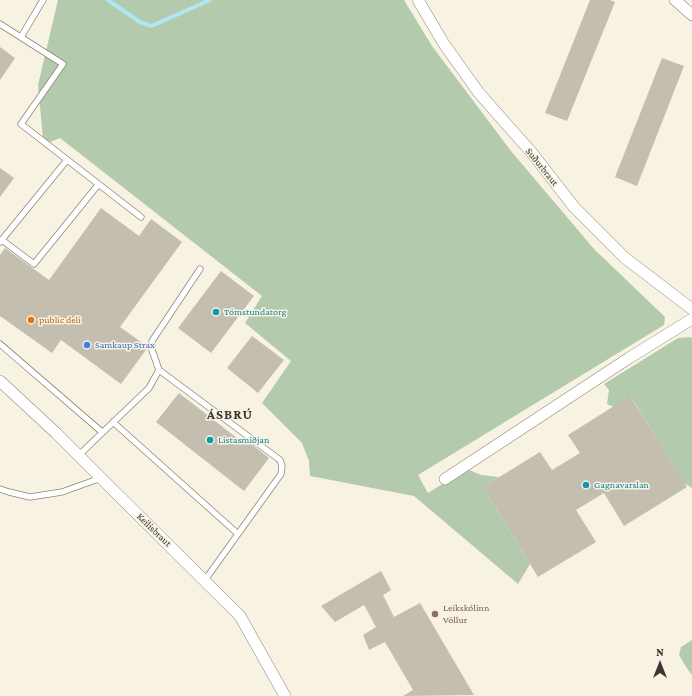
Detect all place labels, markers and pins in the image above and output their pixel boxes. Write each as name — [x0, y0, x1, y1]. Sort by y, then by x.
place label: Tómstundatorg — [224, 306, 286, 318]
marker: Tómstundatorg — [211, 307, 221, 317]
place label: public deli — [39, 314, 81, 326]
marker: public deli — [26, 315, 36, 325]
place label: Samkaup Strax — [95, 339, 155, 351]
marker: Samkaup Strax — [82, 340, 92, 350]
place label: Listasmiðjan — [218, 434, 269, 446]
marker: Listasmiðjan — [205, 435, 215, 445]
place label: Gagnavarslan — [594, 479, 649, 491]
marker: Gagnavarslan — [581, 480, 591, 490]
place label: Leikskólinn Völlur — [443, 602, 489, 626]
marker: Leikskólinn Völlur — [430, 609, 440, 619]

